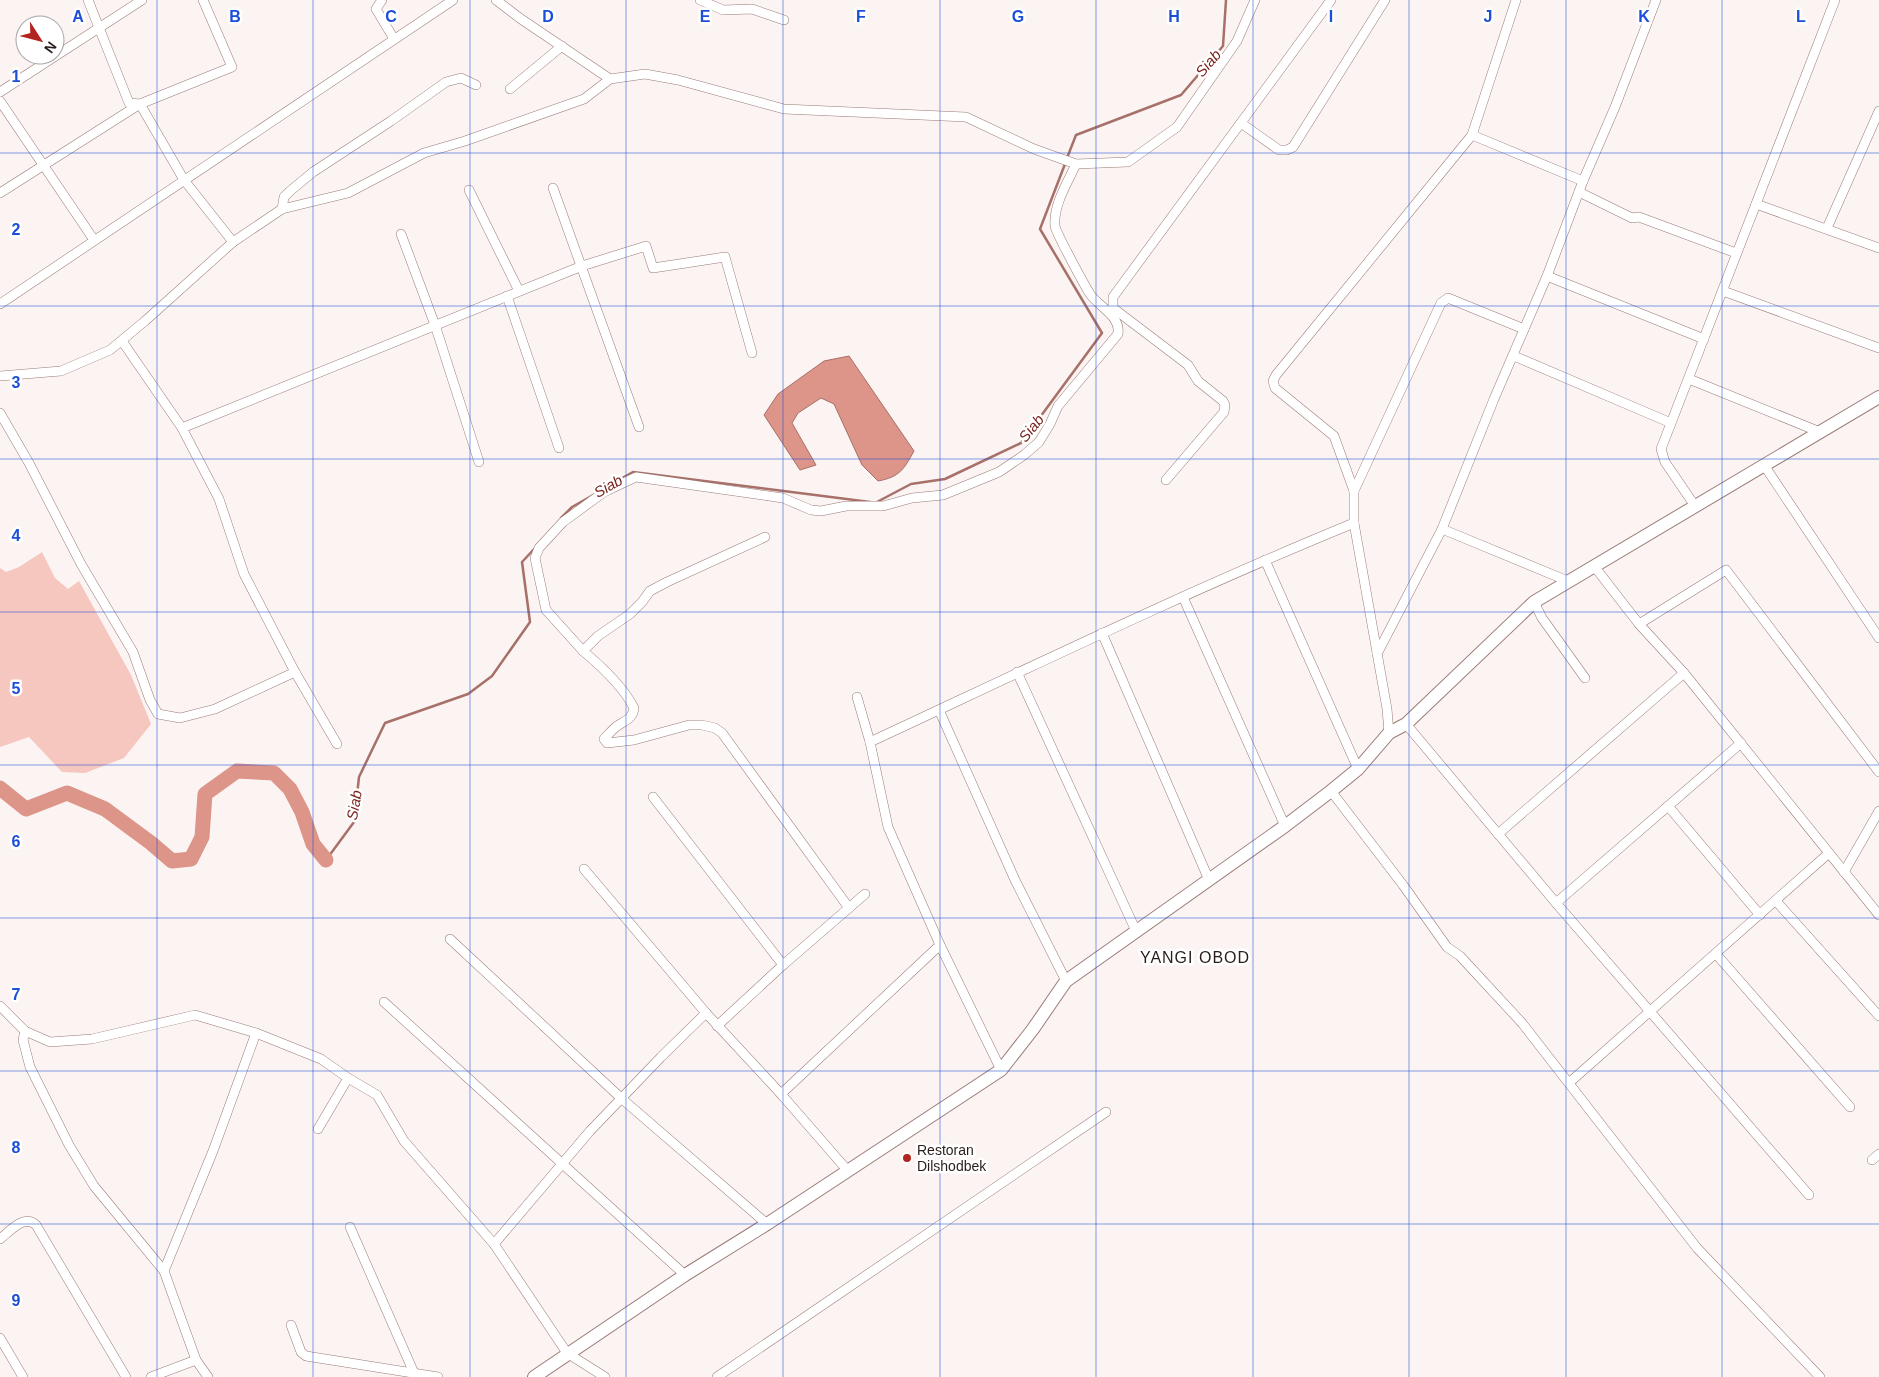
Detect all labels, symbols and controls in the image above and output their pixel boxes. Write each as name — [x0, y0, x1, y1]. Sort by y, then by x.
text: A — [72, 8, 84, 25]
text: B — [229, 8, 241, 25]
text: C — [385, 8, 397, 25]
text: D — [542, 8, 554, 25]
text: E — [700, 8, 711, 25]
text: F — [856, 8, 866, 25]
text: G — [1012, 8, 1024, 25]
text: H — [1168, 8, 1180, 25]
text: I — [1329, 8, 1333, 25]
text: J — [1484, 8, 1492, 25]
text: K — [1638, 8, 1650, 25]
text: L — [1796, 8, 1806, 25]
north arrow — [15, 15, 65, 65]
text: N — [41, 39, 60, 56]
water label: Siab — [1192, 46, 1224, 80]
text: 1 — [12, 68, 21, 85]
text: 2 — [12, 221, 21, 238]
text: 3 — [12, 374, 21, 391]
water label: Siab — [1015, 411, 1047, 445]
water label: Siab — [591, 471, 625, 501]
text: 4 — [12, 527, 21, 544]
text: 5 — [12, 680, 21, 697]
water label: Siab — [343, 789, 365, 821]
text: 6 — [12, 833, 21, 850]
district label: YANGI OBOD — [1140, 949, 1250, 966]
text: 7 — [12, 986, 21, 1003]
text: 8 — [12, 1139, 21, 1156]
place label: Restoran Dilshodbek — [917, 1142, 987, 1174]
marker: Restoran Dilshodbek — [901, 1152, 913, 1164]
text: 9 — [12, 1292, 21, 1309]

